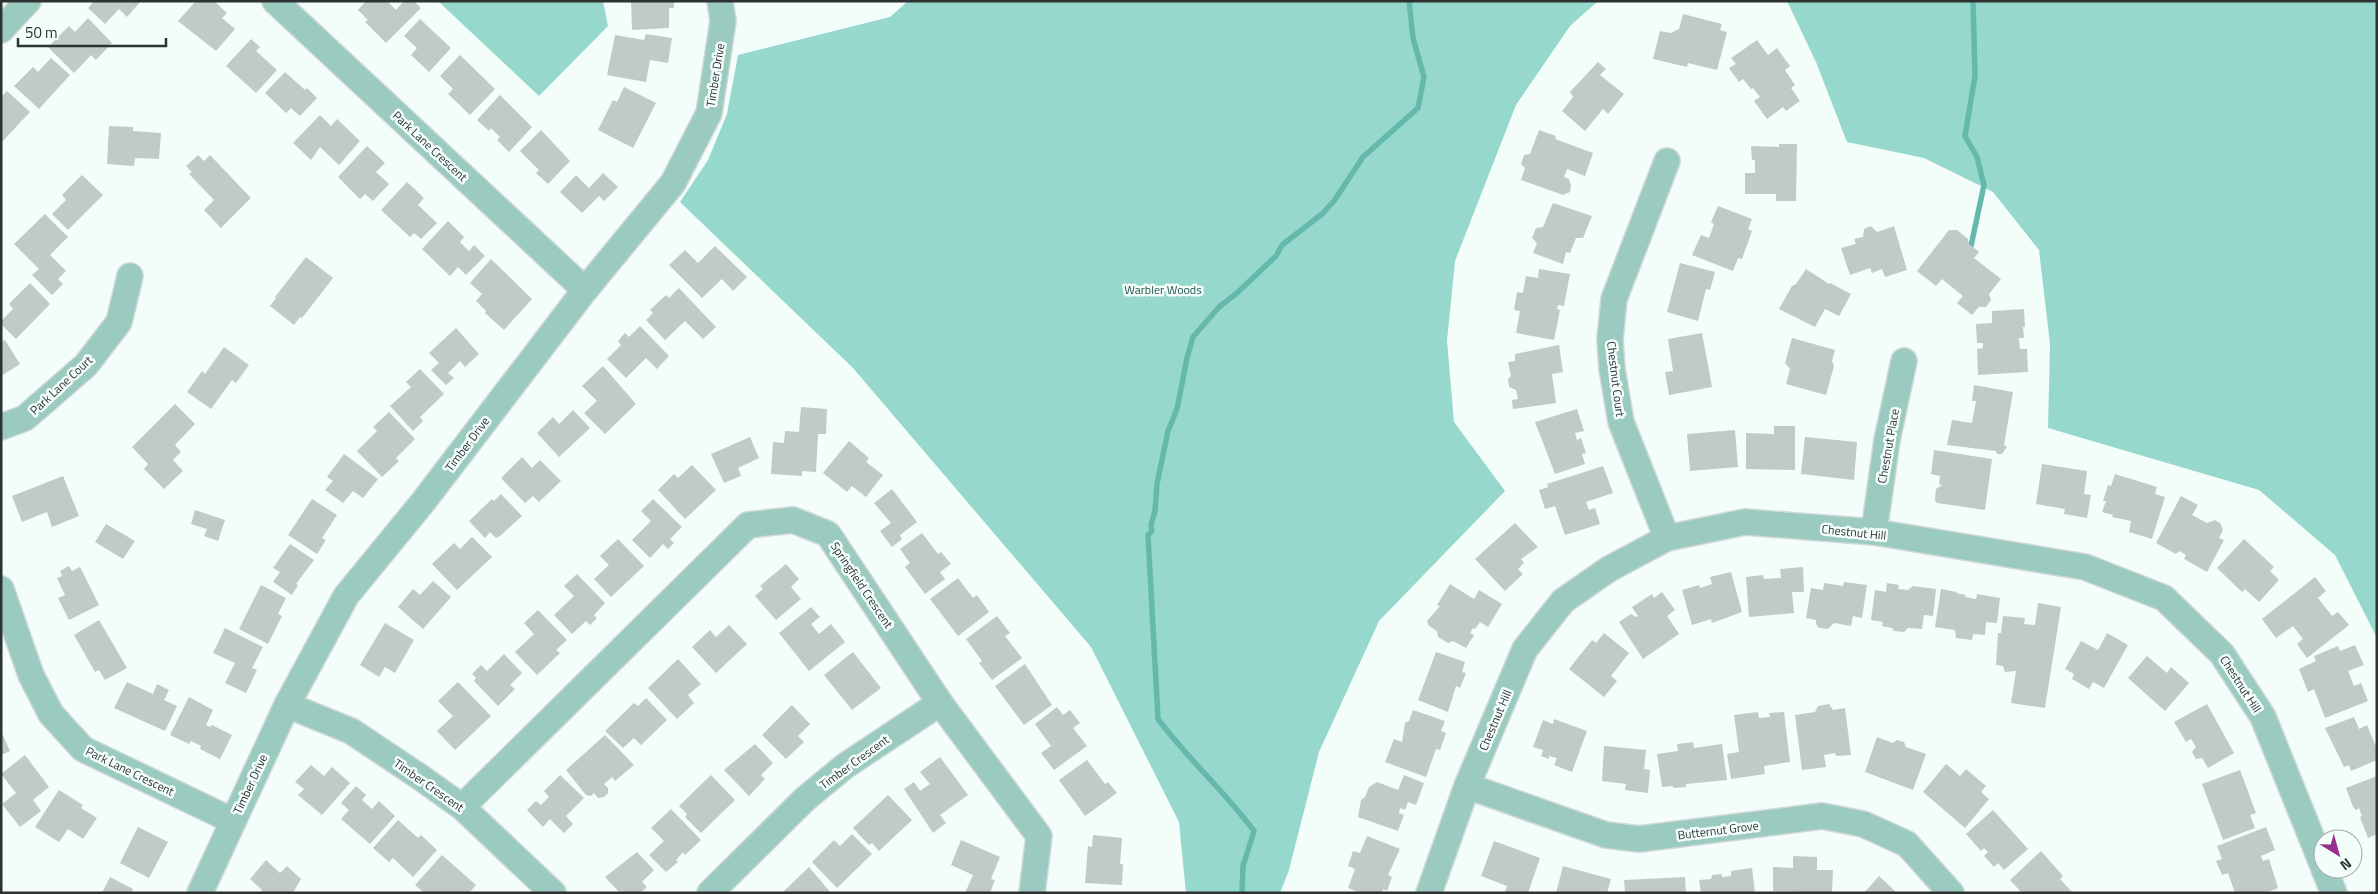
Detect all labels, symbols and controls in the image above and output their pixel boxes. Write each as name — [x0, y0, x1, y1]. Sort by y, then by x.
scale bar — [18, 15, 165, 47]
text: 50 m — [25, 21, 58, 44]
street label: Timber Drive — [701, 42, 729, 108]
street label: Park Lane Crescent — [388, 106, 472, 186]
park label: Warbler Woods — [1124, 280, 1202, 299]
street label: Chestnut Court — [1602, 340, 1630, 419]
street label: Park Lane Court — [25, 350, 97, 419]
street label: Chestnut Place — [1872, 407, 1904, 485]
street label: Timber Drive — [440, 413, 494, 475]
street label: Chestnut Hill — [1821, 519, 1887, 545]
street label: Springfield Crescent — [826, 538, 898, 633]
street label: Chestnut Hill — [2215, 652, 2267, 716]
street label: Chestnut Hill — [1474, 686, 1516, 754]
street label: Timber Crescent — [815, 730, 893, 794]
street label: Park Lane Crescent — [82, 741, 178, 801]
street label: Timber Drive — [228, 751, 272, 817]
street label: Timber Crescent — [390, 754, 469, 817]
street label: Butternut Grove — [1676, 816, 1760, 844]
north arrow — [2313, 829, 2363, 879]
text: N — [2336, 853, 2356, 876]

